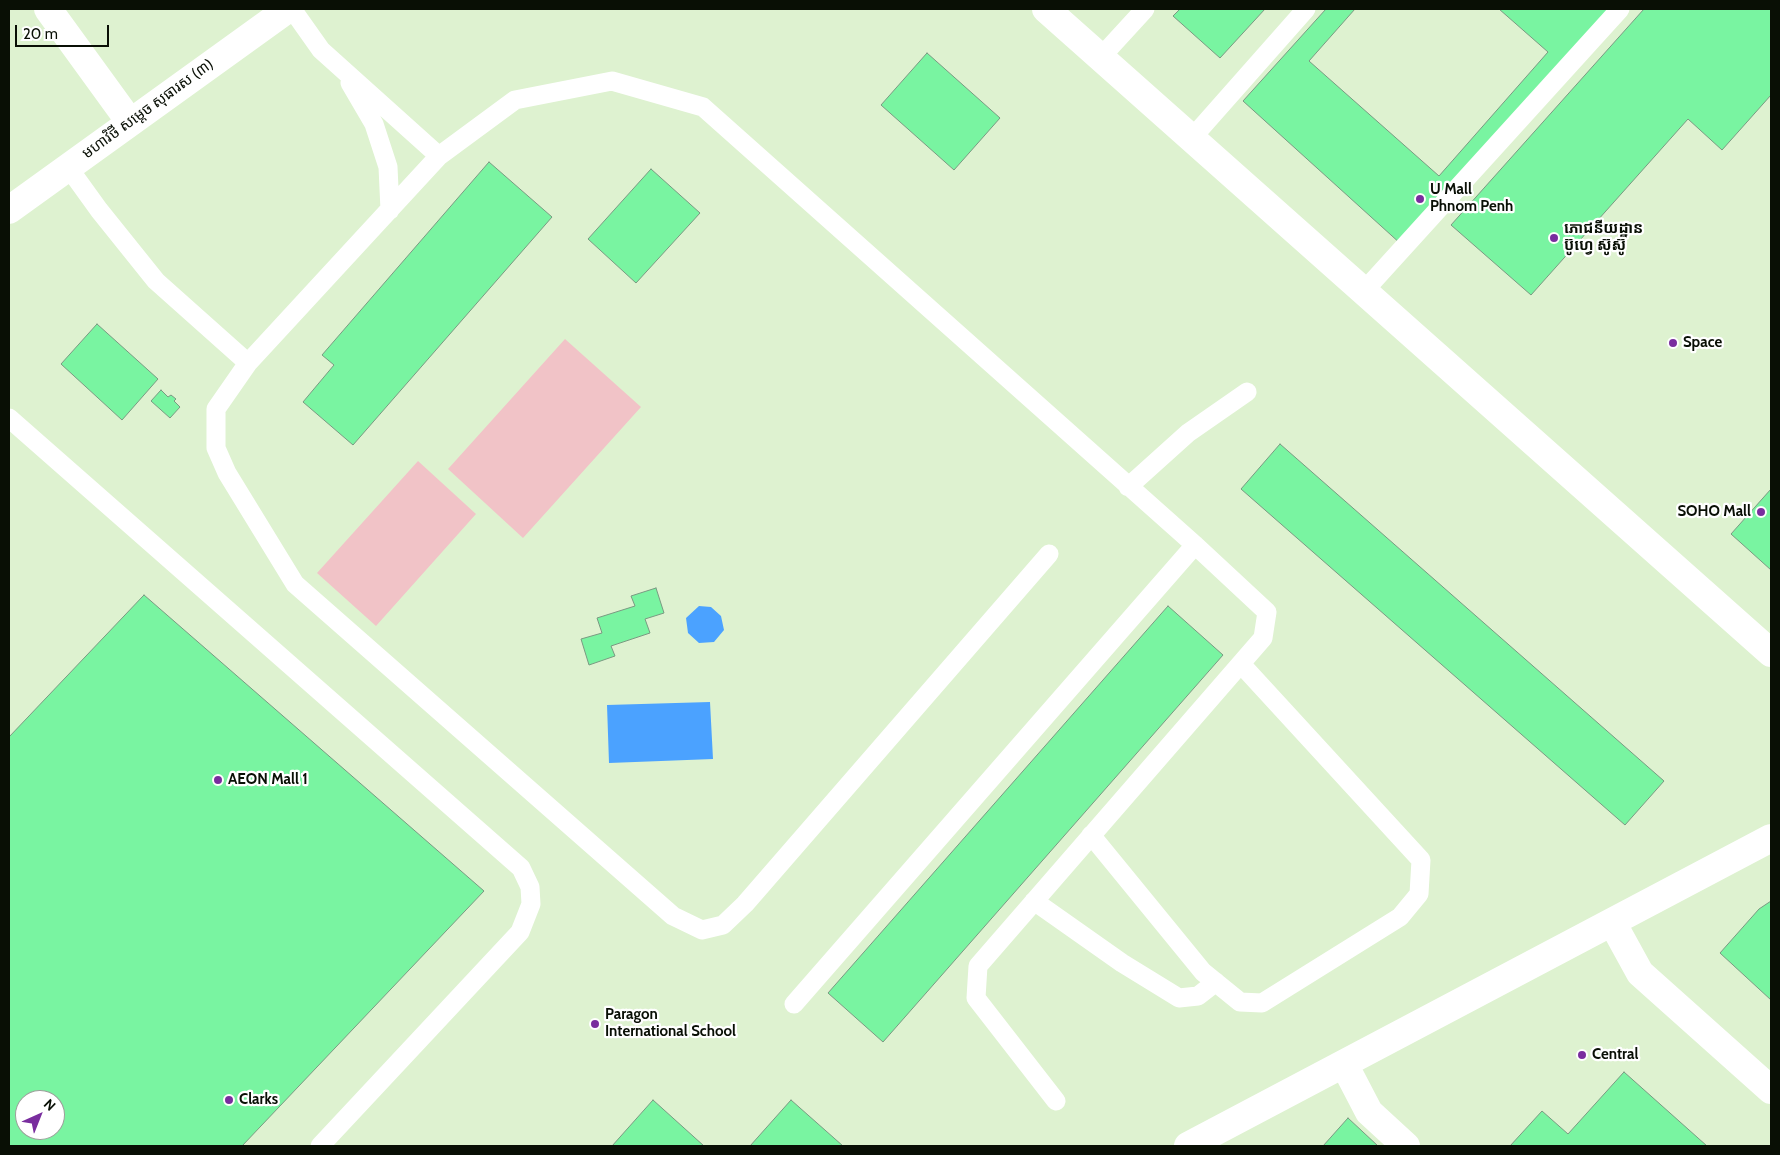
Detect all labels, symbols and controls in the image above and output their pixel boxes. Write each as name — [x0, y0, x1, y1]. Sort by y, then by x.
scale bar — [18, 15, 111, 47]
text: 20 m — [23, 25, 58, 43]
street label: មហាវិថី សម្តេច សុធារស (៣) — [79, 55, 217, 163]
place label: U Mall Phnom Penh — [1430, 181, 1513, 216]
marker: U Mall Phnom Penh — [1414, 193, 1426, 205]
place label: ភោជនីយដ្ឋាន ប៊ូហ្វេ ស៊ូស៊ូ — [1564, 220, 1643, 255]
marker: ភោជនីយដ្ឋាន ប៊ូហ្វេ ស៊ូស៊ូ — [1548, 232, 1560, 244]
place label: Space — [1683, 334, 1722, 352]
marker: Space — [1667, 337, 1679, 349]
place label: SOHO Mall — [1677, 503, 1751, 521]
marker: SOHO Mall — [1755, 506, 1767, 518]
place label: AEON Mall 1 — [228, 771, 308, 789]
marker: AEON Mall 1 — [212, 774, 224, 786]
place label: Paragon International School — [605, 1006, 736, 1041]
marker: Paragon International School — [589, 1018, 601, 1030]
place label: Central — [1592, 1046, 1638, 1064]
marker: Central — [1576, 1049, 1588, 1061]
north arrow — [15, 1090, 65, 1140]
place label: Clarks — [239, 1091, 278, 1109]
marker: Clarks — [223, 1094, 235, 1106]
text: N — [40, 1095, 60, 1115]

